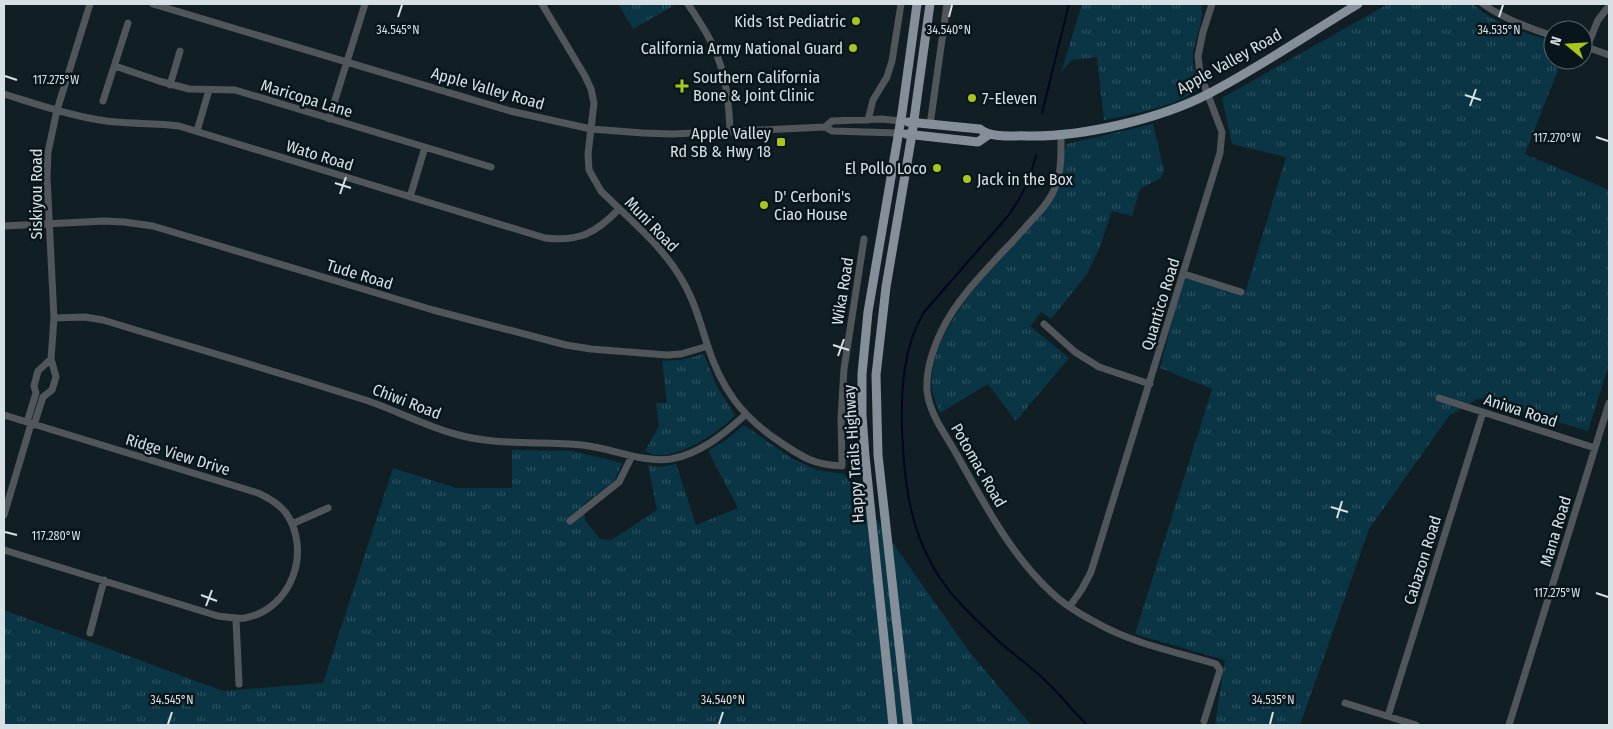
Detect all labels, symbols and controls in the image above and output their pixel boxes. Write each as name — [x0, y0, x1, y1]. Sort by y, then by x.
place label: Kids 1st Pediatric — [734, 12, 846, 31]
marker: Kids 1st Pediatric — [850, 15, 862, 27]
north arrow — [1543, 20, 1593, 70]
text: 34.545°N — [376, 23, 420, 37]
text: 34.540°N — [927, 23, 971, 37]
text: 34.535°N — [1478, 23, 1520, 37]
street label: Apple Valley Road — [1174, 25, 1285, 98]
text: N — [1547, 35, 1565, 48]
place label: California Army National Guard — [641, 39, 843, 58]
marker: California Army National Guard — [847, 42, 859, 54]
street label: Apple Valley Road — [429, 63, 547, 114]
place label: Southern California Bone & Joint Clinic — [693, 68, 820, 105]
text: 117.275°W — [33, 73, 79, 87]
street label: Maricopa Lane — [259, 76, 355, 121]
marker: Southern California Bone & Joint Clinic — [675, 79, 689, 93]
place label: 7-Eleven — [982, 89, 1037, 108]
marker: 7-Eleven — [966, 92, 978, 104]
place label: Apple Valley Rd SB & Hwy 18 — [670, 124, 772, 161]
text: 117.270°W — [1533, 131, 1581, 145]
street label: Wato Road — [284, 136, 356, 175]
marker: Apple Valley Rd SB & Hwy 18 — [775, 136, 787, 148]
street label: Siskiyou Road — [27, 148, 46, 240]
place label: El Pollo Loco — [845, 159, 927, 178]
marker: El Pollo Loco — [931, 162, 943, 174]
place label: Jack in the Box — [977, 170, 1073, 189]
marker: Jack in the Box — [961, 173, 973, 185]
place label: D' Cerboni's Ciao House — [774, 187, 851, 224]
street label: Muni Road — [621, 193, 682, 256]
marker: D' Cerboni's Ciao House — [758, 199, 770, 211]
street label: Tude Road — [324, 255, 395, 294]
street label: Wika Road — [828, 256, 857, 326]
street label: Quantico Road — [1137, 256, 1184, 353]
street label: Chiwi Road — [370, 380, 444, 423]
street label: Happy Trails Highway — [839, 383, 868, 524]
street label: Aniwa Road — [1482, 390, 1560, 431]
street label: Potomac Road — [947, 420, 1010, 511]
street label: Ridge View Drive — [123, 430, 233, 479]
street label: Mana Road — [1536, 494, 1575, 569]
street label: Cabazon Road — [1400, 513, 1445, 607]
text: 117.280°W — [32, 529, 80, 543]
text: 117.275°W — [1534, 586, 1580, 600]
text: 34.545°N — [150, 693, 194, 707]
text: 34.540°N — [701, 693, 745, 707]
text: 34.535°N — [1252, 693, 1294, 707]

